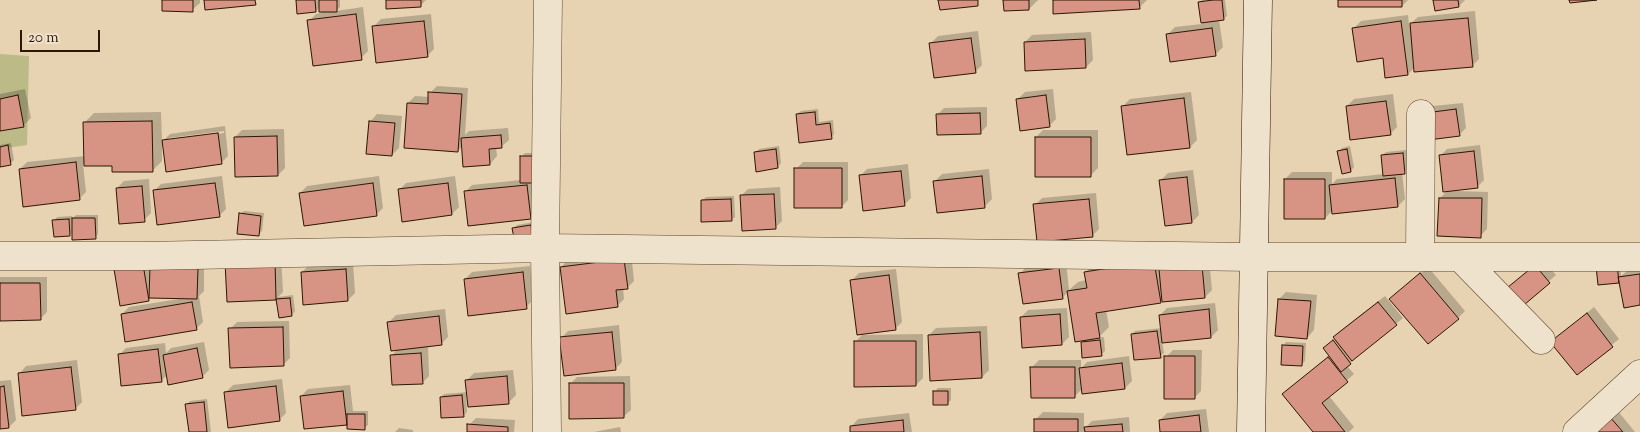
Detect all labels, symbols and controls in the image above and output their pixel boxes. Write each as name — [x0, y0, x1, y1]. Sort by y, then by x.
scale bar — [22, 20, 102, 52]
text: 20 m — [28, 28, 59, 49]

